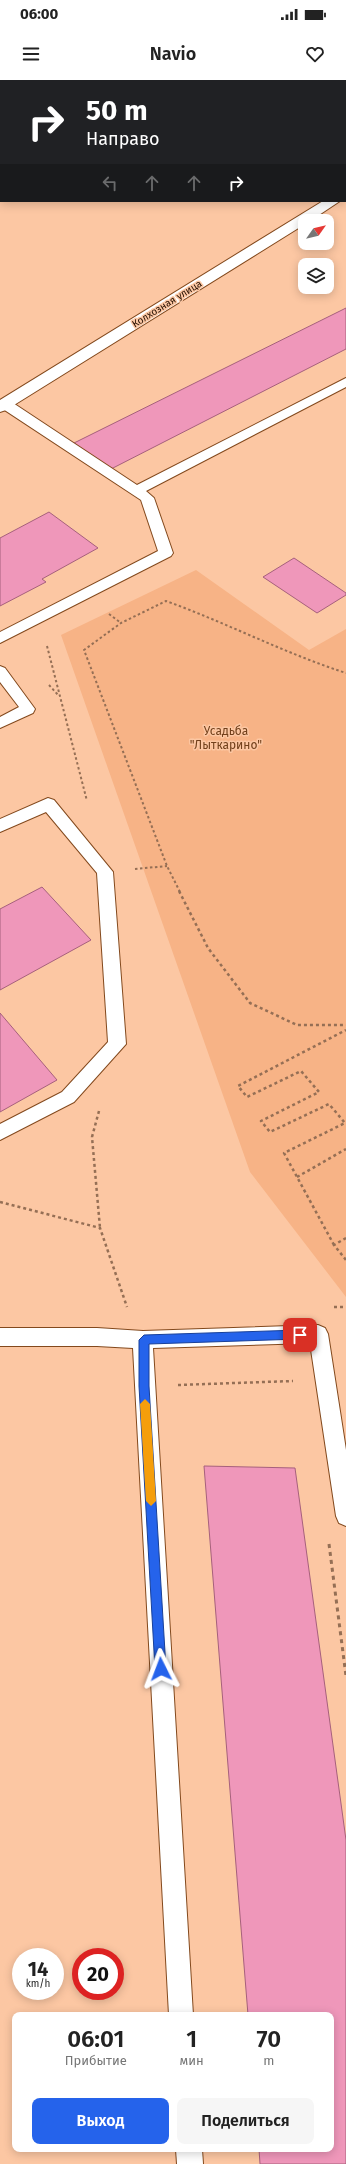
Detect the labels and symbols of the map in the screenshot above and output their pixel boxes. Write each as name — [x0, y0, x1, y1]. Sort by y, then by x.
north arrow — [298, 214, 334, 250]
street label: Колхозная улица — [130, 278, 204, 330]
park label: Усадьба "Лыткарино" — [190, 724, 262, 752]
pin — [283, 1318, 317, 1352]
position arrow — [140, 1648, 182, 1690]
speed limit sign: 20 — [72, 1948, 124, 2000]

